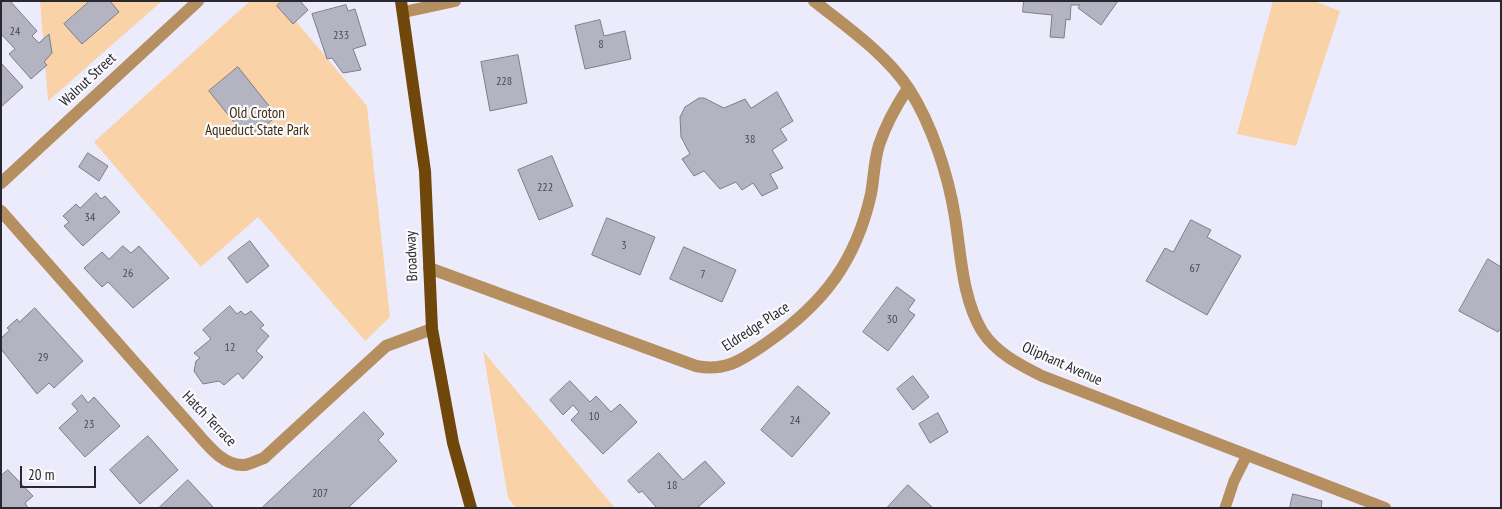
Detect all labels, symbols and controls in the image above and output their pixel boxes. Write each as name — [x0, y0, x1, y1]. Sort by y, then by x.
house number: 24 — [10, 25, 20, 39]
house number: 233 — [333, 29, 349, 43]
house number: 8 — [598, 38, 604, 52]
street label: Walnut Street — [56, 49, 120, 111]
house number: 228 — [496, 75, 512, 89]
park label: Old Croton Aqueduct State Park — [205, 105, 309, 140]
house number: 38 — [745, 133, 755, 147]
house number: 222 — [537, 181, 553, 195]
house number: 34 — [85, 211, 95, 225]
street label: Broadway — [402, 230, 422, 282]
house number: 3 — [621, 239, 627, 253]
house number: 67 — [1190, 262, 1200, 276]
house number: 26 — [123, 267, 133, 281]
house number: 7 — [700, 268, 706, 282]
street label: Eldredge Place — [719, 299, 793, 355]
house number: 30 — [887, 313, 897, 327]
street label: Oliphant Avenue — [1019, 338, 1105, 390]
house number: 12 — [225, 341, 235, 355]
house number: 29 — [38, 351, 48, 365]
street label: Hatch Terrace — [178, 388, 240, 450]
house number: 10 — [589, 410, 599, 424]
house number: 24 — [790, 414, 800, 428]
house number: 23 — [84, 418, 94, 432]
scale bar — [22, 456, 99, 488]
text: 20 m — [28, 465, 54, 484]
house number: 18 — [667, 479, 677, 493]
house number: 207 — [312, 487, 328, 501]

